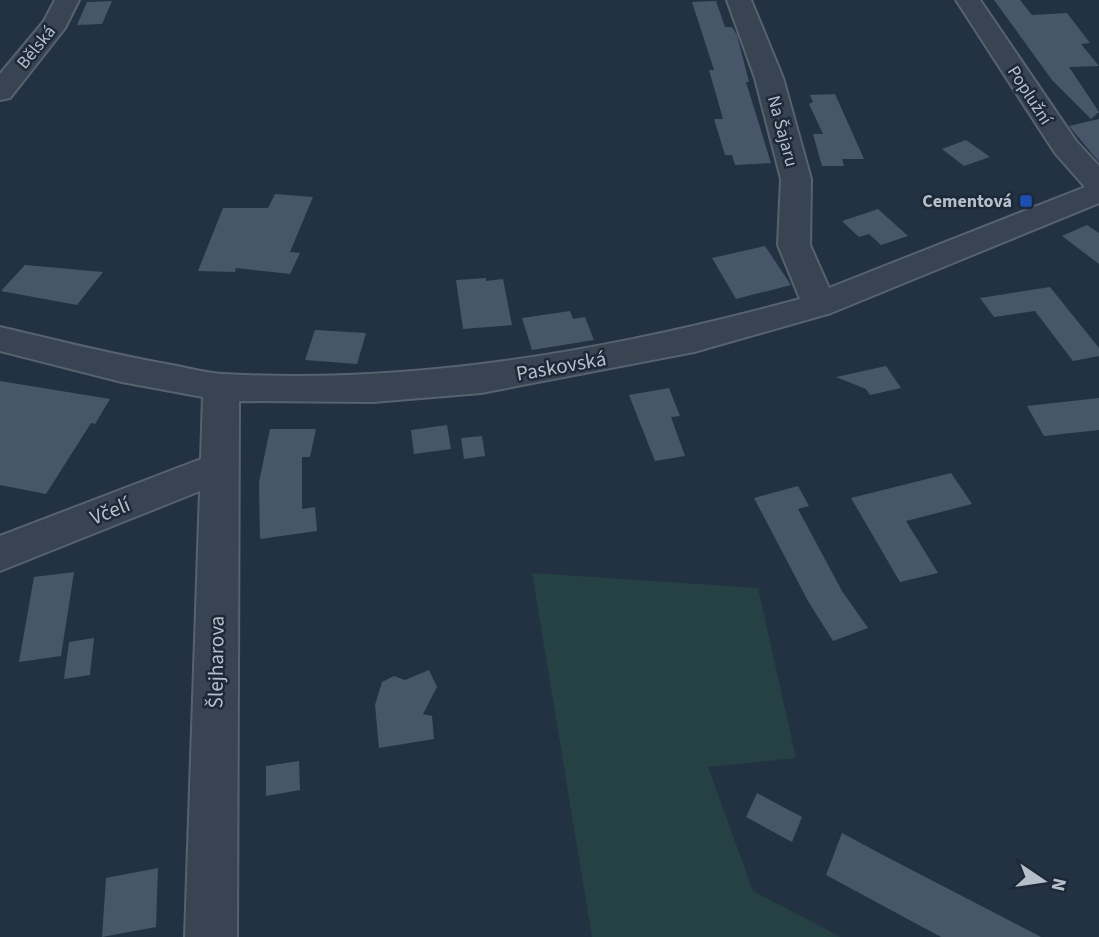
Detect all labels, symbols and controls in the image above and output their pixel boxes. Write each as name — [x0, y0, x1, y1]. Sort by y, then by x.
street label: Bělská — [11, 20, 62, 74]
street label: Poplužní — [1001, 61, 1058, 130]
street label: Na Šajaru — [761, 93, 804, 169]
place label: Cementová — [922, 189, 1012, 214]
marker: Cementová — [1018, 193, 1034, 209]
street label: Paskovská — [514, 343, 608, 389]
street label: Včelí — [86, 489, 135, 533]
street label: Šlejharova — [200, 615, 232, 709]
north arrow — [1008, 846, 1078, 916]
text: N — [1044, 875, 1073, 894]

